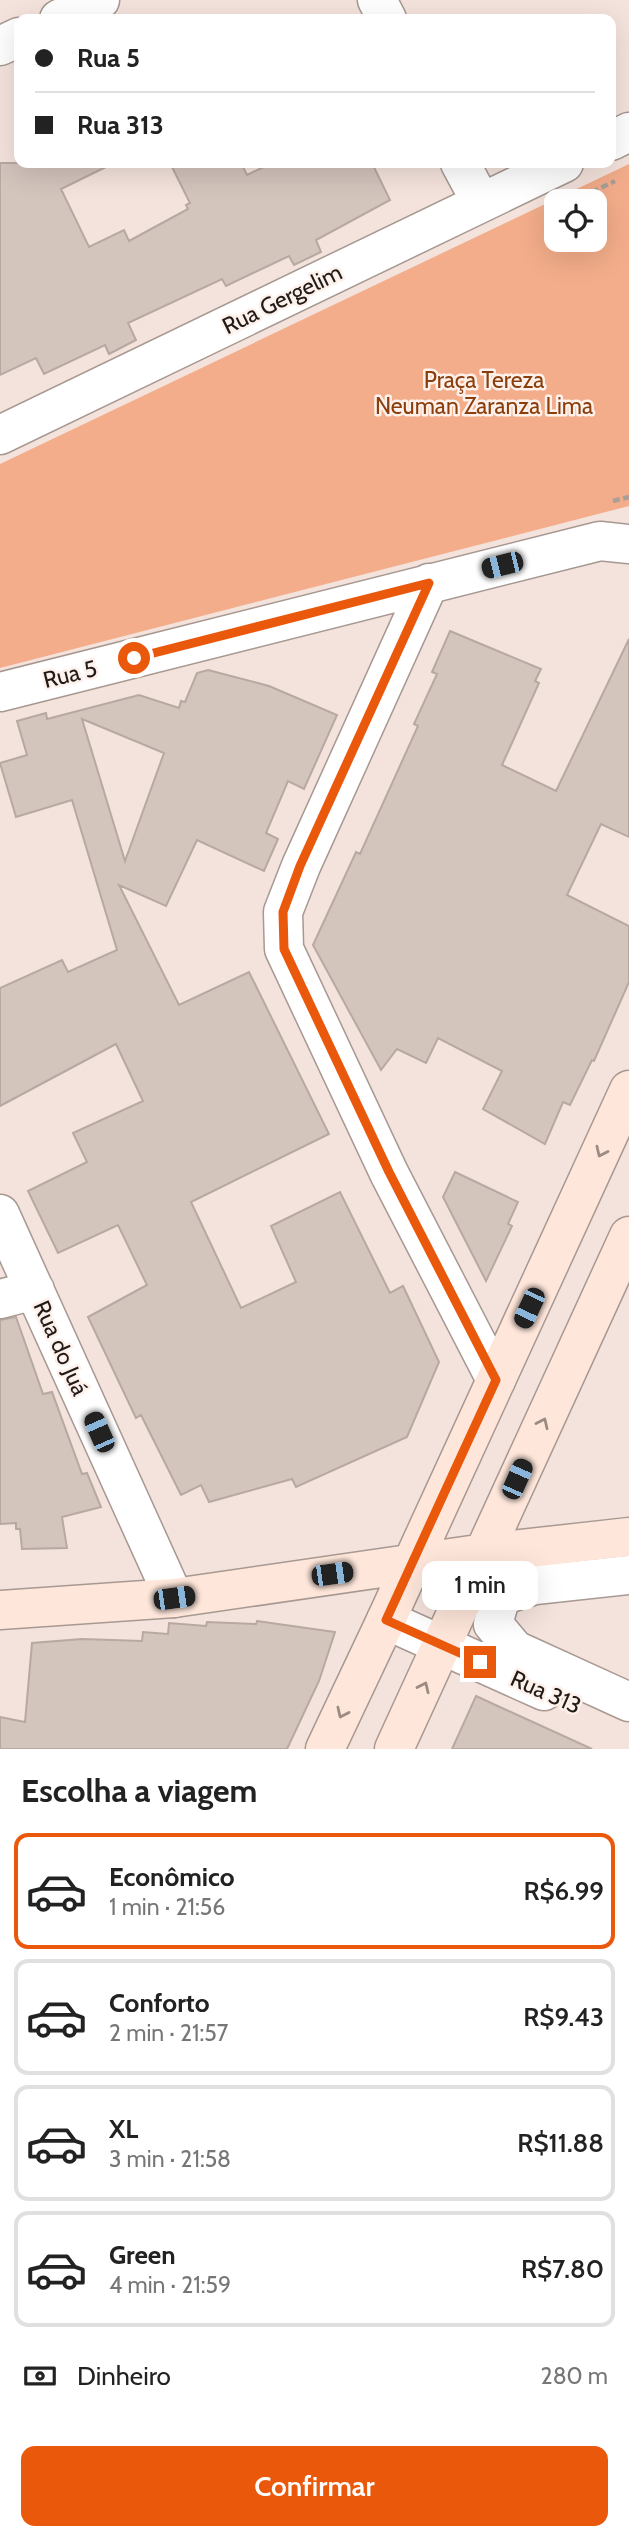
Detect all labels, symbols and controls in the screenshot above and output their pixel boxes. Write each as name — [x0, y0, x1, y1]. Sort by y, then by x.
text: Rua 5 — [77, 42, 140, 74]
text: Rua 313 — [77, 109, 164, 141]
map controls — [544, 189, 607, 252]
button: locate — [544, 189, 607, 252]
street label: Rua Gergelim — [218, 258, 346, 340]
park label: Praça Tereza Neuman Zaranza Lima — [375, 366, 593, 420]
car — [480, 550, 525, 580]
route start — [118, 642, 150, 674]
street label: Rua 5 — [40, 654, 100, 694]
one-way arrow — [595, 1145, 609, 1157]
car — [511, 1285, 548, 1331]
street label: Rua do Juá — [28, 1296, 94, 1400]
car — [81, 1409, 118, 1455]
one-way arrow — [535, 1418, 549, 1431]
car — [499, 1456, 536, 1502]
callout: 1 min — [422, 1560, 538, 1610]
car — [310, 1561, 355, 1587]
text: 1 min — [454, 1571, 506, 1599]
car — [152, 1585, 197, 1611]
route end — [464, 1646, 496, 1678]
street label: Rua 313 — [506, 1664, 586, 1720]
one-way arrow — [415, 1682, 429, 1694]
one-way arrow — [336, 1706, 350, 1718]
text: Escolha a viagem — [21, 1771, 257, 1810]
icon: car — [25, 1860, 88, 1923]
text: Econômico — [109, 1861, 235, 1893]
text: R$6.99 — [523, 1875, 604, 1907]
text: 1 min · 21:56 — [109, 1893, 225, 1921]
icon: car — [25, 1986, 88, 2049]
text: Conforto — [109, 1987, 210, 2019]
text: R$9.43 — [523, 2001, 604, 2033]
text: 2 min · 21:57 — [109, 2019, 228, 2047]
icon: car — [25, 2112, 88, 2175]
text: XL — [109, 2113, 138, 2145]
text: R$11.88 — [517, 2127, 604, 2159]
text: 3 min · 21:58 — [109, 2145, 231, 2173]
icon: car — [25, 2238, 88, 2301]
text: Green — [109, 2239, 176, 2271]
text: R$7.80 — [521, 2253, 604, 2285]
text: 4 min · 21:59 — [109, 2271, 231, 2299]
icon: cash — [21, 2357, 59, 2395]
text: Dinheiro — [77, 2360, 171, 2392]
text: 280 m — [541, 2362, 608, 2390]
button: Confirmar — [21, 2446, 608, 2526]

